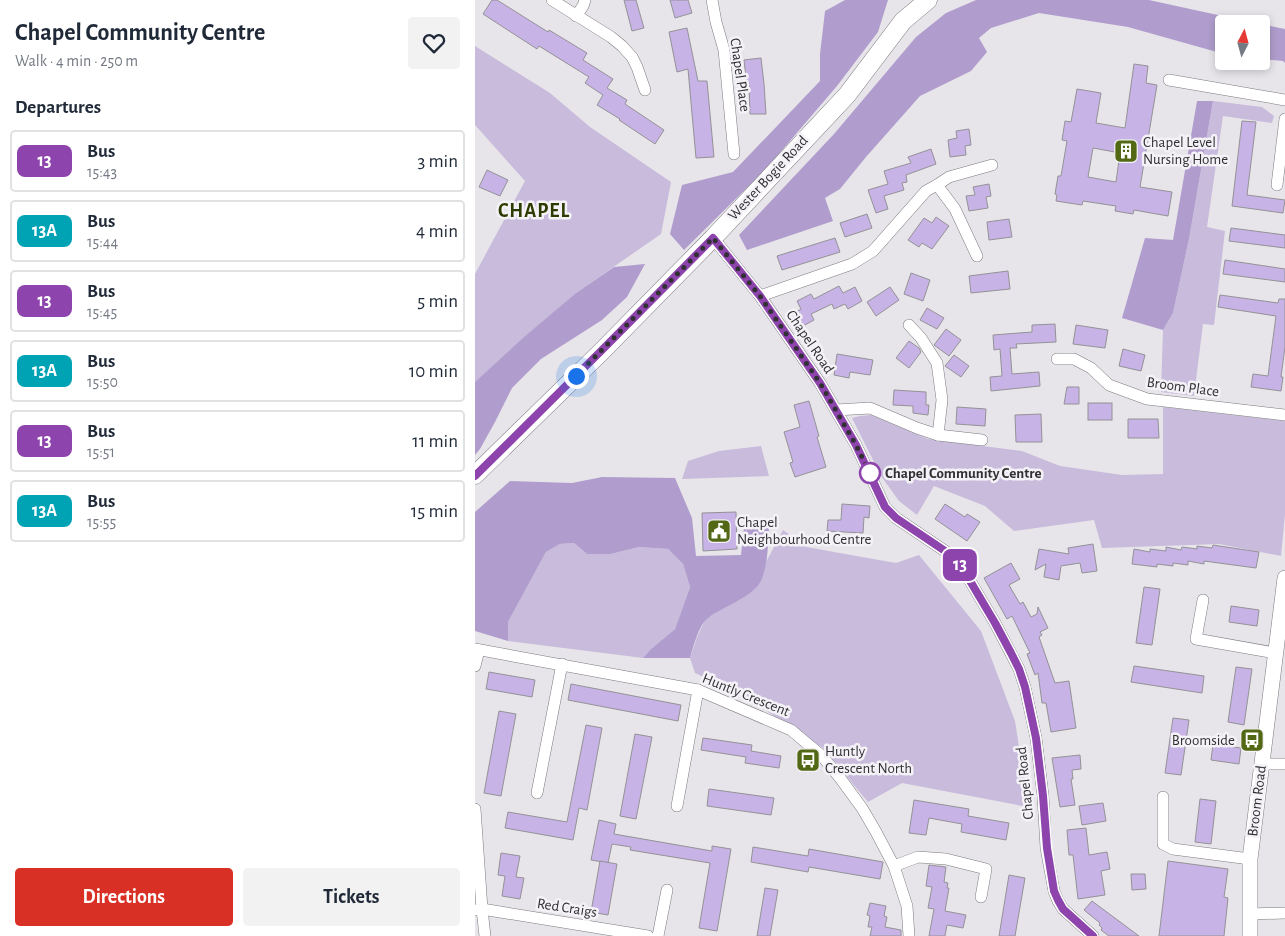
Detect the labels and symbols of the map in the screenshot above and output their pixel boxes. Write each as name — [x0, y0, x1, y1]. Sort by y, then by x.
north arrow — [1215, 15, 1270, 70]
street label: Chapel Place — [727, 37, 753, 113]
street label: Wester Bogie Road — [725, 133, 811, 223]
place label: Chapel Level Nursing Home — [1143, 135, 1228, 167]
building icon: Chapel Level Nursing Home — [1113, 138, 1139, 164]
district label: CHAPEL — [498, 201, 570, 221]
street label: Chapel Road — [783, 308, 837, 377]
your location — [564, 364, 589, 389]
street label: Broom Place — [1146, 374, 1220, 400]
marker: Chapel Community Centre — [859, 462, 881, 484]
place label: Chapel Community Centre — [885, 466, 1042, 481]
place label: Chapel Neighbourhood Centre — [737, 515, 872, 547]
public building icon: Chapel Neighbourhood Centre — [706, 518, 732, 544]
line badge: 13 — [937, 549, 983, 581]
street label: Huntly Crescent — [700, 671, 792, 719]
bus stop icon: Broomside — [1239, 727, 1265, 753]
place label: Broomside — [1172, 733, 1235, 748]
place label: Huntly Crescent North — [825, 744, 912, 776]
street label: Chapel Road — [1014, 746, 1036, 820]
bus stop icon: Huntly Crescent North — [795, 747, 821, 773]
street label: Broom Road — [1245, 764, 1269, 837]
street label: Red Craigs — [536, 896, 598, 920]

